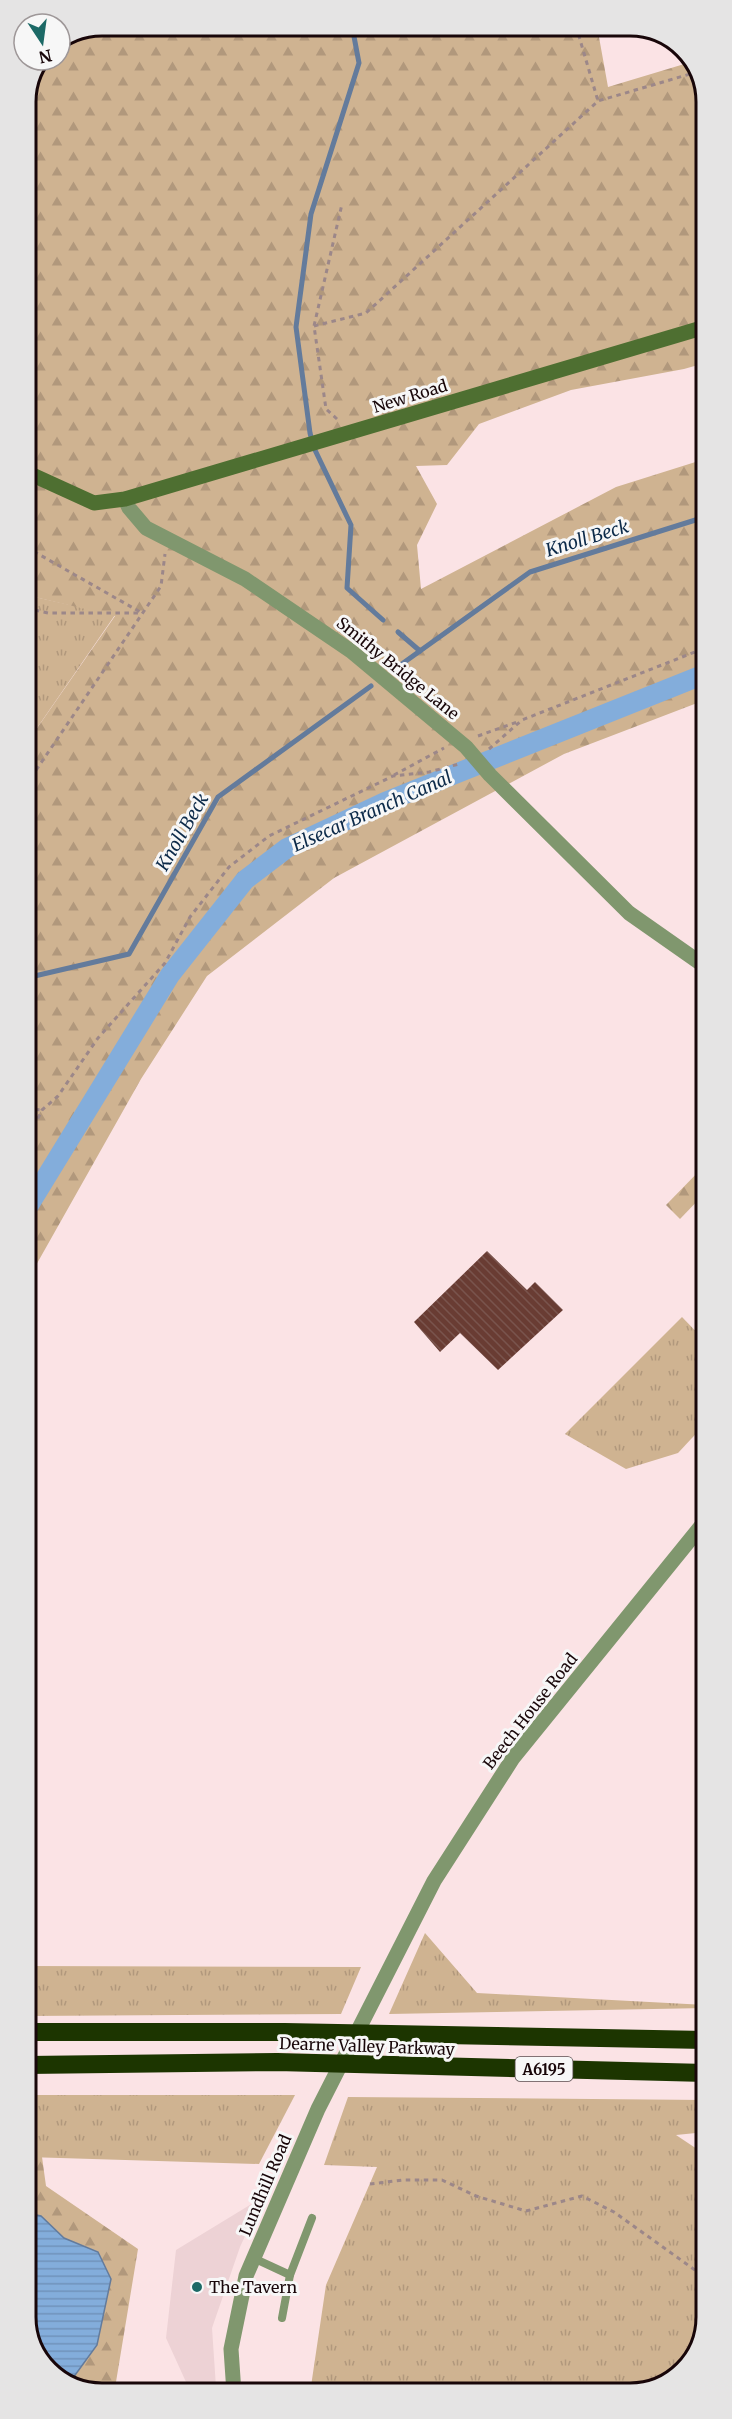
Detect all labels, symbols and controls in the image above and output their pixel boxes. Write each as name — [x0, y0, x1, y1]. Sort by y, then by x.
north arrow — [12, 12, 72, 72]
text: N — [37, 45, 54, 68]
street label: New Road — [370, 375, 450, 417]
water label: Knoll Beck — [542, 514, 631, 562]
street label: Smithy Bridge Lane — [333, 612, 463, 724]
water label: Elsecar Branch Canal — [289, 765, 455, 857]
water label: Knoll Beck — [150, 789, 213, 876]
street label: Beech House Road — [479, 1649, 582, 1773]
street label: Dearne Valley Parkway — [279, 2033, 456, 2059]
road number: A6195 — [516, 2057, 572, 2081]
street label: Lundhill Road — [235, 2131, 295, 2239]
place label: The Tavern — [209, 2277, 298, 2297]
marker: The Tavern — [190, 2280, 204, 2294]

